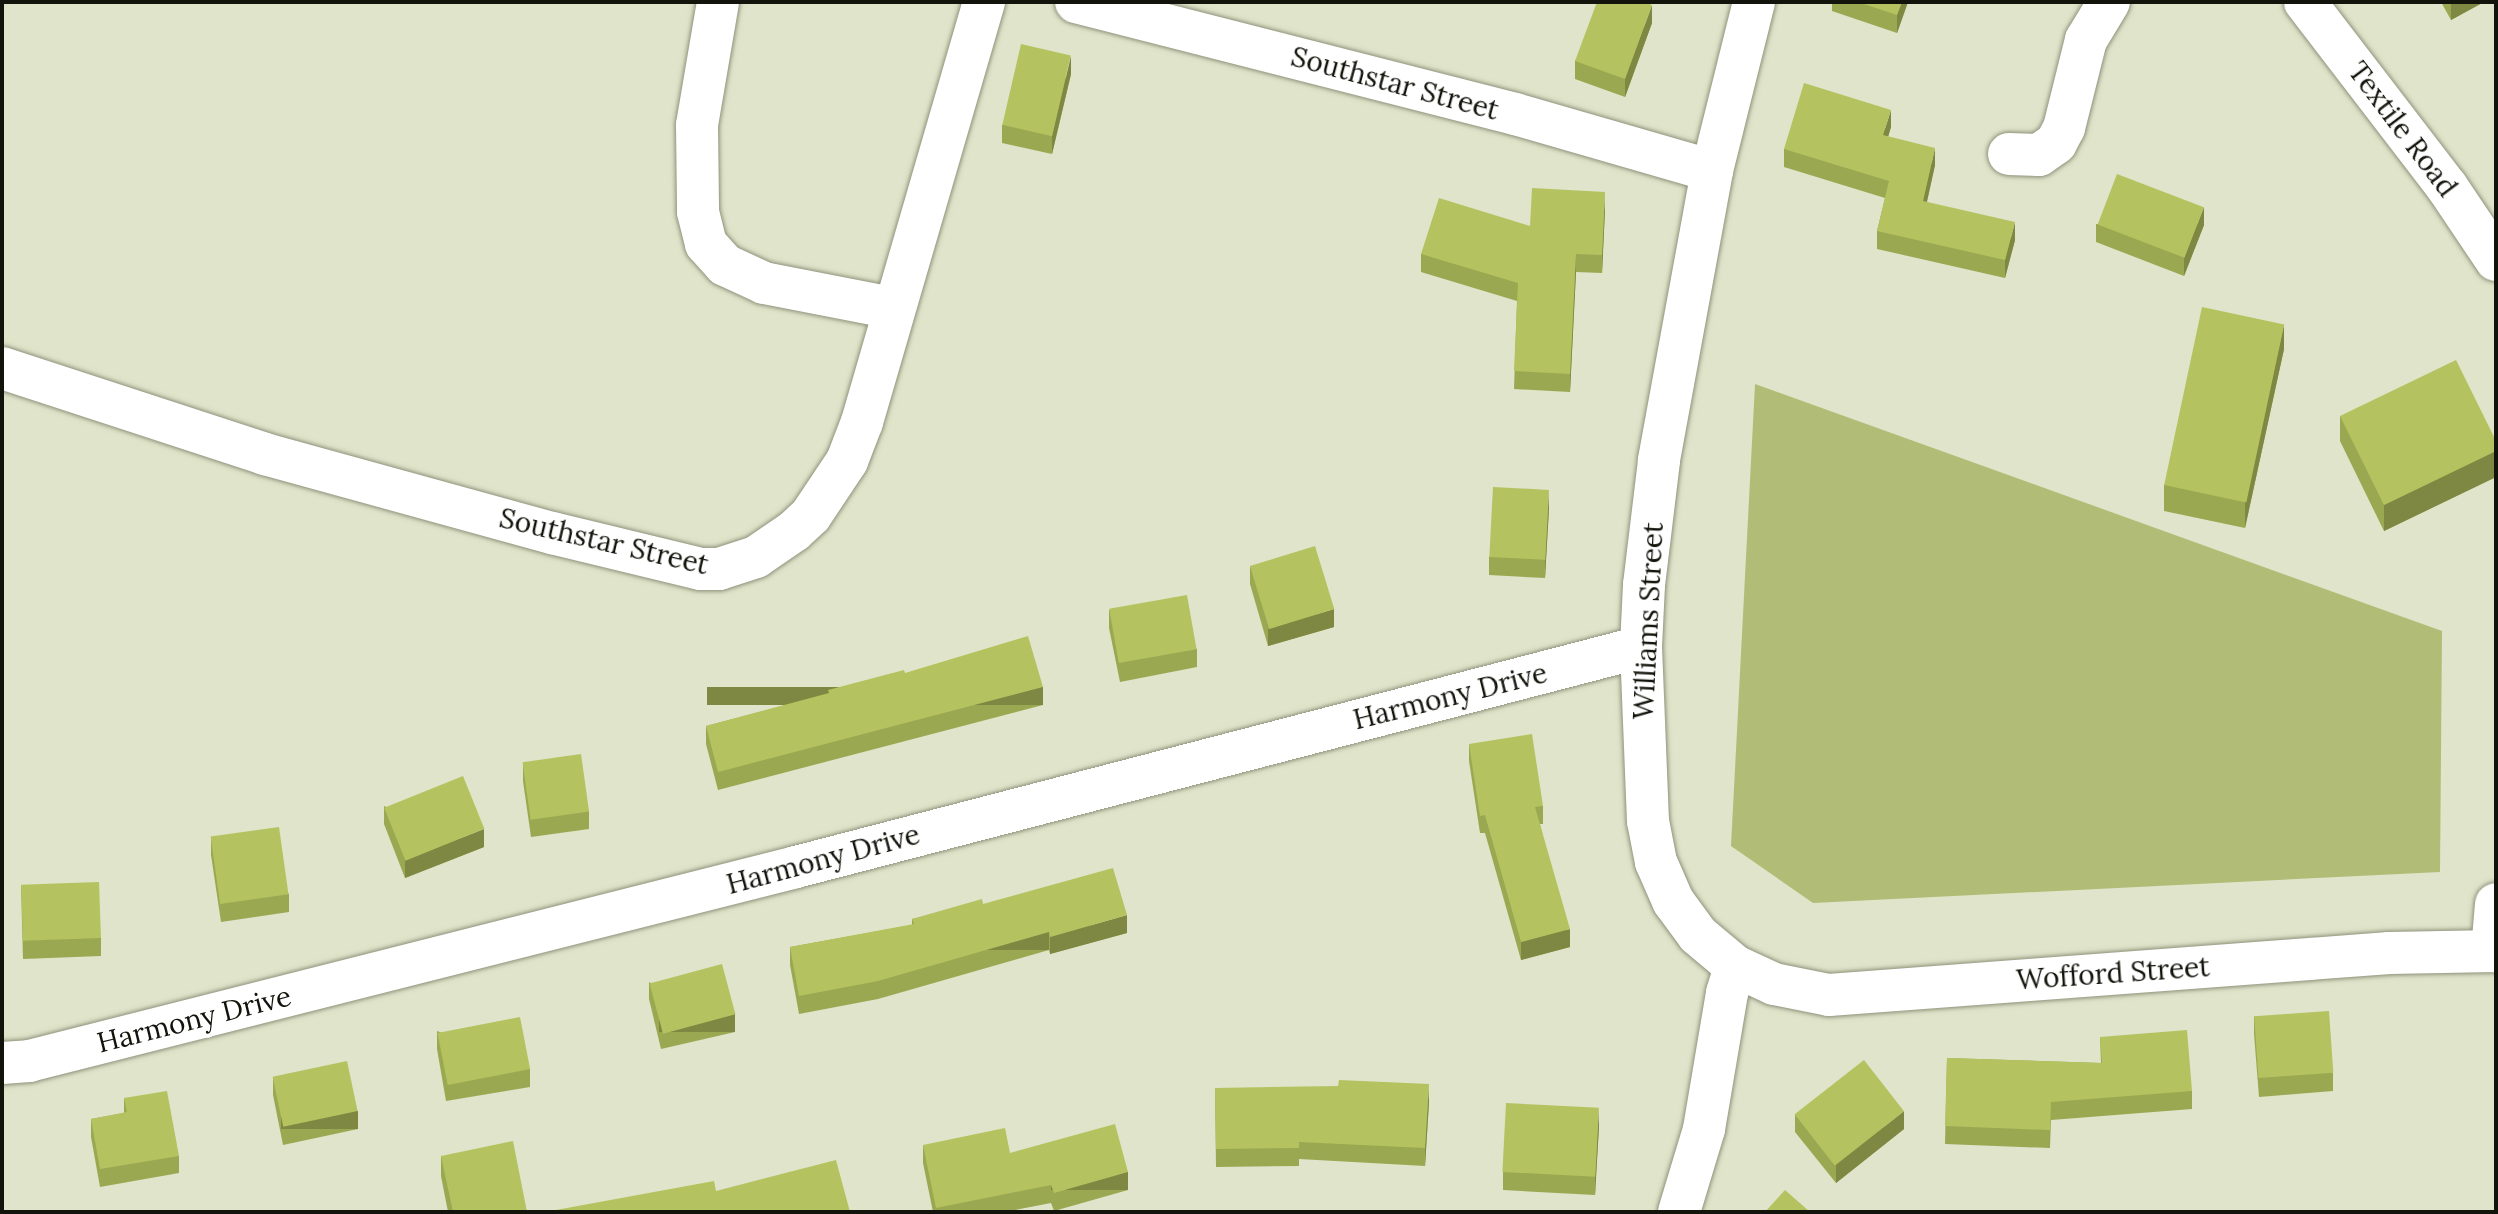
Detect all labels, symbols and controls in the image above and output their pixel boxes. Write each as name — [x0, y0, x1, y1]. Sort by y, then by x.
street label: Southstar Street — [1287, 39, 1503, 127]
street label: Textile Road — [2341, 55, 2465, 203]
street label: Southstar Street — [496, 501, 712, 581]
street label: Williams Street — [1626, 521, 1670, 721]
street label: Harmony Drive — [1350, 656, 1550, 736]
street label: Harmony Drive — [723, 817, 923, 901]
street label: Wofford Street — [2015, 949, 2211, 997]
street label: Harmony Drive — [94, 979, 294, 1059]

